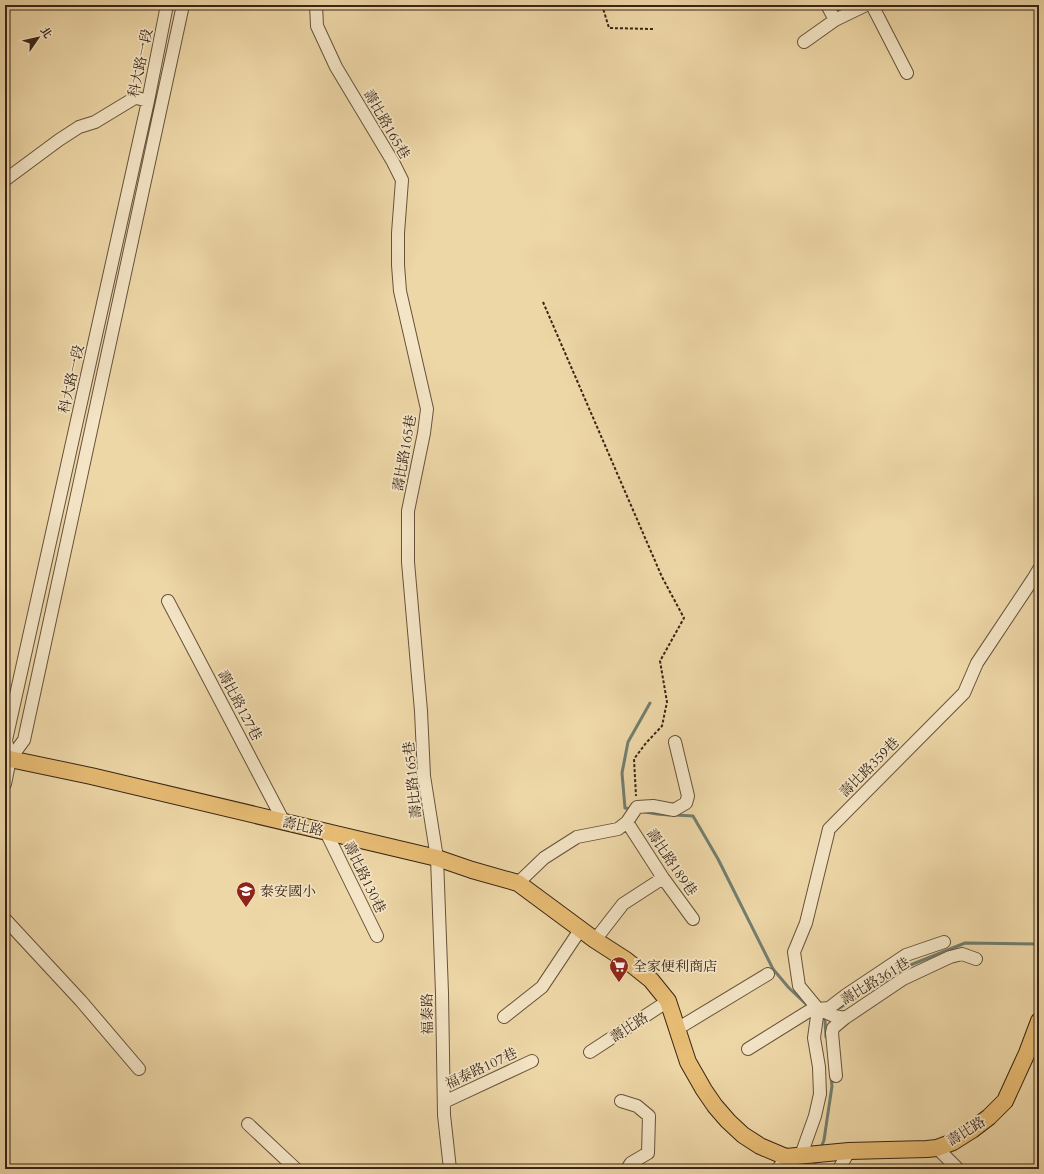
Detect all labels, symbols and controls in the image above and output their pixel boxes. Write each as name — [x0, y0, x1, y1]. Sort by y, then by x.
north arrow — [18, 18, 58, 58]
text: 北 — [37, 24, 55, 41]
street label: 科大路一段 — [124, 27, 157, 99]
street label: 壽比路165巷 — [359, 86, 414, 163]
street label: 科大路一段 — [54, 343, 89, 415]
street label: 壽比路165巷 — [388, 413, 421, 493]
street label: 壽比路127巷 — [213, 667, 266, 744]
street label: 壽比路359巷 — [835, 733, 903, 801]
street label: 壽比路165巷 — [399, 740, 426, 819]
street label: 壽比路 — [280, 813, 325, 840]
street label: 壽比路189巷 — [642, 825, 701, 900]
street label: 壽比路130巷 — [339, 838, 390, 916]
school or university icon: 泰安國小 — [235, 880, 257, 908]
place label: 泰安國小 — [260, 882, 316, 901]
street label: 壽比路361巷 — [837, 953, 913, 1010]
supermarket icon: 全家便利商店 — [608, 955, 630, 983]
place label: 全家便利商店 — [633, 957, 717, 976]
street label: 福泰路 — [418, 993, 437, 1035]
street label: 壽比路 — [606, 1008, 652, 1047]
street label: 福泰路107巷 — [442, 1043, 520, 1093]
street label: 壽比路 — [943, 1112, 989, 1151]

